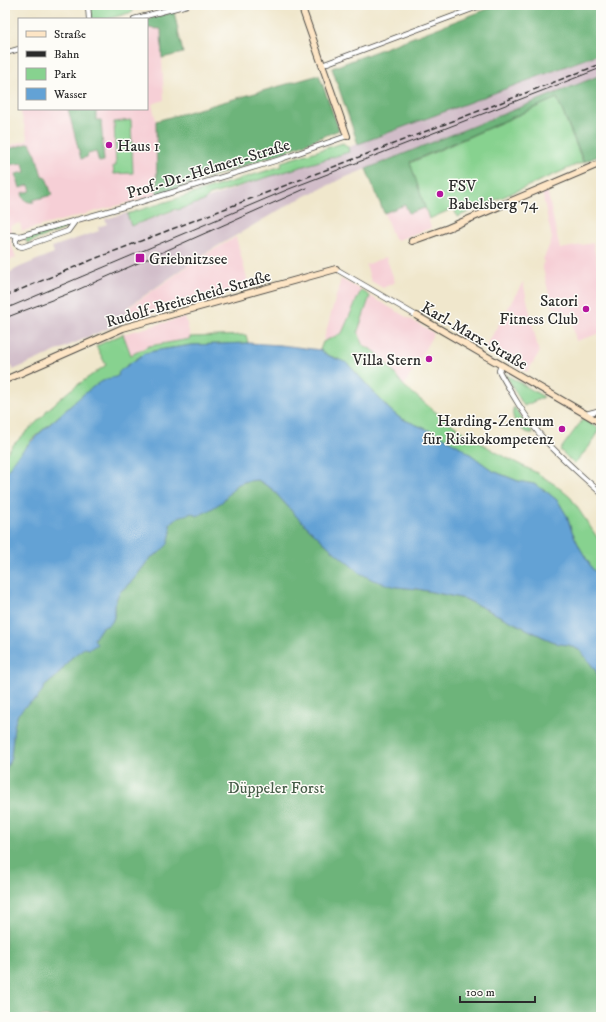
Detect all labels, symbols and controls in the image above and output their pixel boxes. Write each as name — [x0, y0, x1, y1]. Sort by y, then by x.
legend — [18, 18, 148, 110]
text: Straße — [54, 27, 86, 42]
text: Bahn — [54, 47, 80, 62]
text: Park — [54, 67, 76, 82]
text: Wasser — [53, 87, 87, 102]
street label: Prof.-Dr.-Helmert-Straße — [124, 134, 293, 203]
place label: Haus 1 — [117, 136, 160, 156]
marker: Haus 1 — [104, 140, 114, 150]
place label: FSV Babelsberg 74 — [448, 176, 539, 214]
marker: FSV Babelsberg 74 — [435, 189, 445, 199]
place label: Griebnitzsee — [149, 249, 228, 269]
marker: Griebnitzsee — [134, 252, 146, 264]
street label: Rudolf-Breitscheid-Straße — [104, 266, 273, 332]
place label: Satori Fitness Club — [499, 291, 578, 329]
street label: Karl-Marx-Straße — [418, 297, 532, 375]
marker: Satori Fitness Club — [581, 304, 591, 314]
place label: Villa Stern — [352, 350, 422, 370]
marker: Villa Stern — [424, 354, 434, 364]
place label: Harding-Zentrum für Risikokompetenz — [423, 411, 554, 449]
marker: Harding-Zentrum für Risikokompetenz — [557, 424, 567, 434]
park label: Düppeler Forst — [228, 778, 324, 798]
scale bar — [460, 978, 535, 1004]
text: 100 m — [466, 985, 495, 1000]

